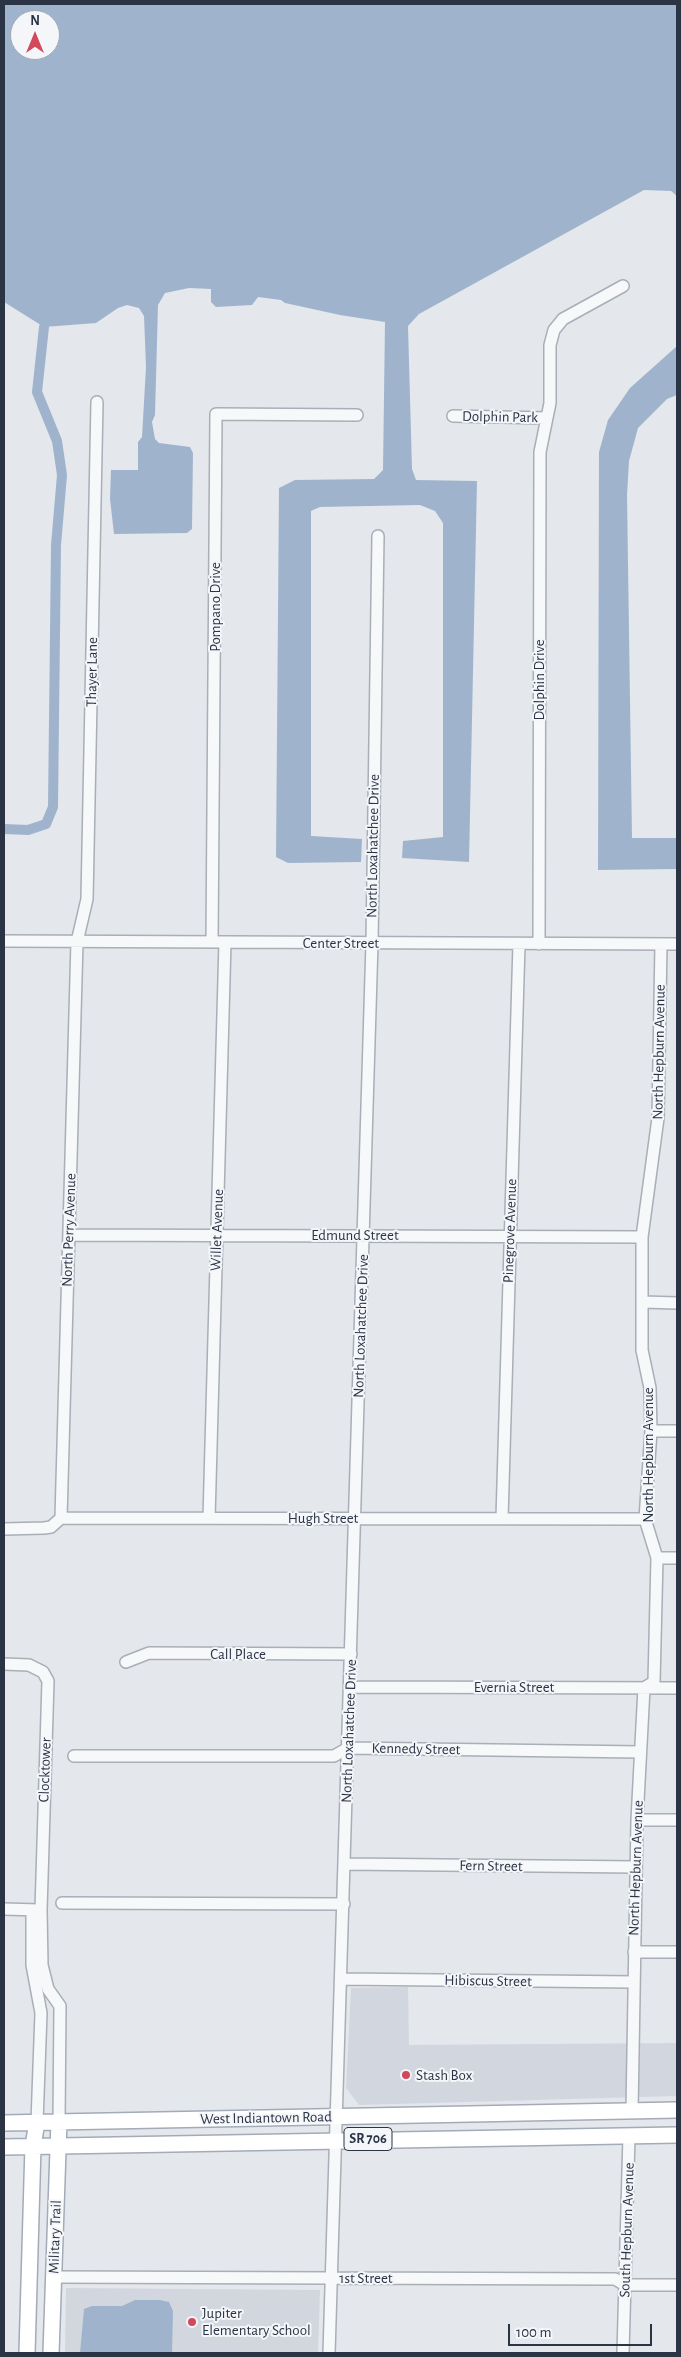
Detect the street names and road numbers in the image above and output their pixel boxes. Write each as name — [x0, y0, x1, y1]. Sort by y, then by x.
street label: Dolphin Park — [462, 407, 538, 427]
street label: Pompano Drive — [206, 562, 224, 652]
street label: Thayer Lane — [82, 637, 102, 707]
street label: Dolphin Drive — [530, 639, 548, 721]
street label: North Loxahatchee Drive — [363, 774, 383, 918]
street label: Center Street — [303, 934, 379, 952]
street label: North Hepburn Avenue — [649, 984, 669, 1120]
street label: North Perry Avenue — [58, 1173, 80, 1287]
street label: Pinegrove Avenue — [499, 1178, 521, 1284]
street label: Willet Avenue — [207, 1189, 227, 1271]
street label: Edmund Street — [311, 1226, 399, 1244]
street label: North Loxahatchee Drive — [349, 1254, 373, 1398]
street label: North Hepburn Avenue — [639, 1387, 657, 1523]
street label: Hugh Street — [288, 1509, 358, 1527]
street label: Call Place — [210, 1645, 266, 1663]
street label: North Loxahatchee Drive — [337, 1659, 361, 1803]
street label: Evernia Street — [474, 1678, 554, 1696]
street label: Clocktower — [35, 1737, 55, 1803]
street label: Kennedy Street — [371, 1739, 461, 1759]
street label: North Hepburn Avenue — [625, 1800, 647, 1936]
street label: Fern Street — [459, 1856, 523, 1876]
street label: Hibiscus Street — [444, 1971, 532, 1991]
street label: West Indiantown Road — [200, 2108, 332, 2128]
road number: SR 706 — [344, 2128, 392, 2150]
street label: South Hepburn Avenue — [616, 2162, 638, 2298]
street label: Military Trail — [45, 2200, 65, 2274]
street label: 1st Street — [339, 2269, 393, 2287]

